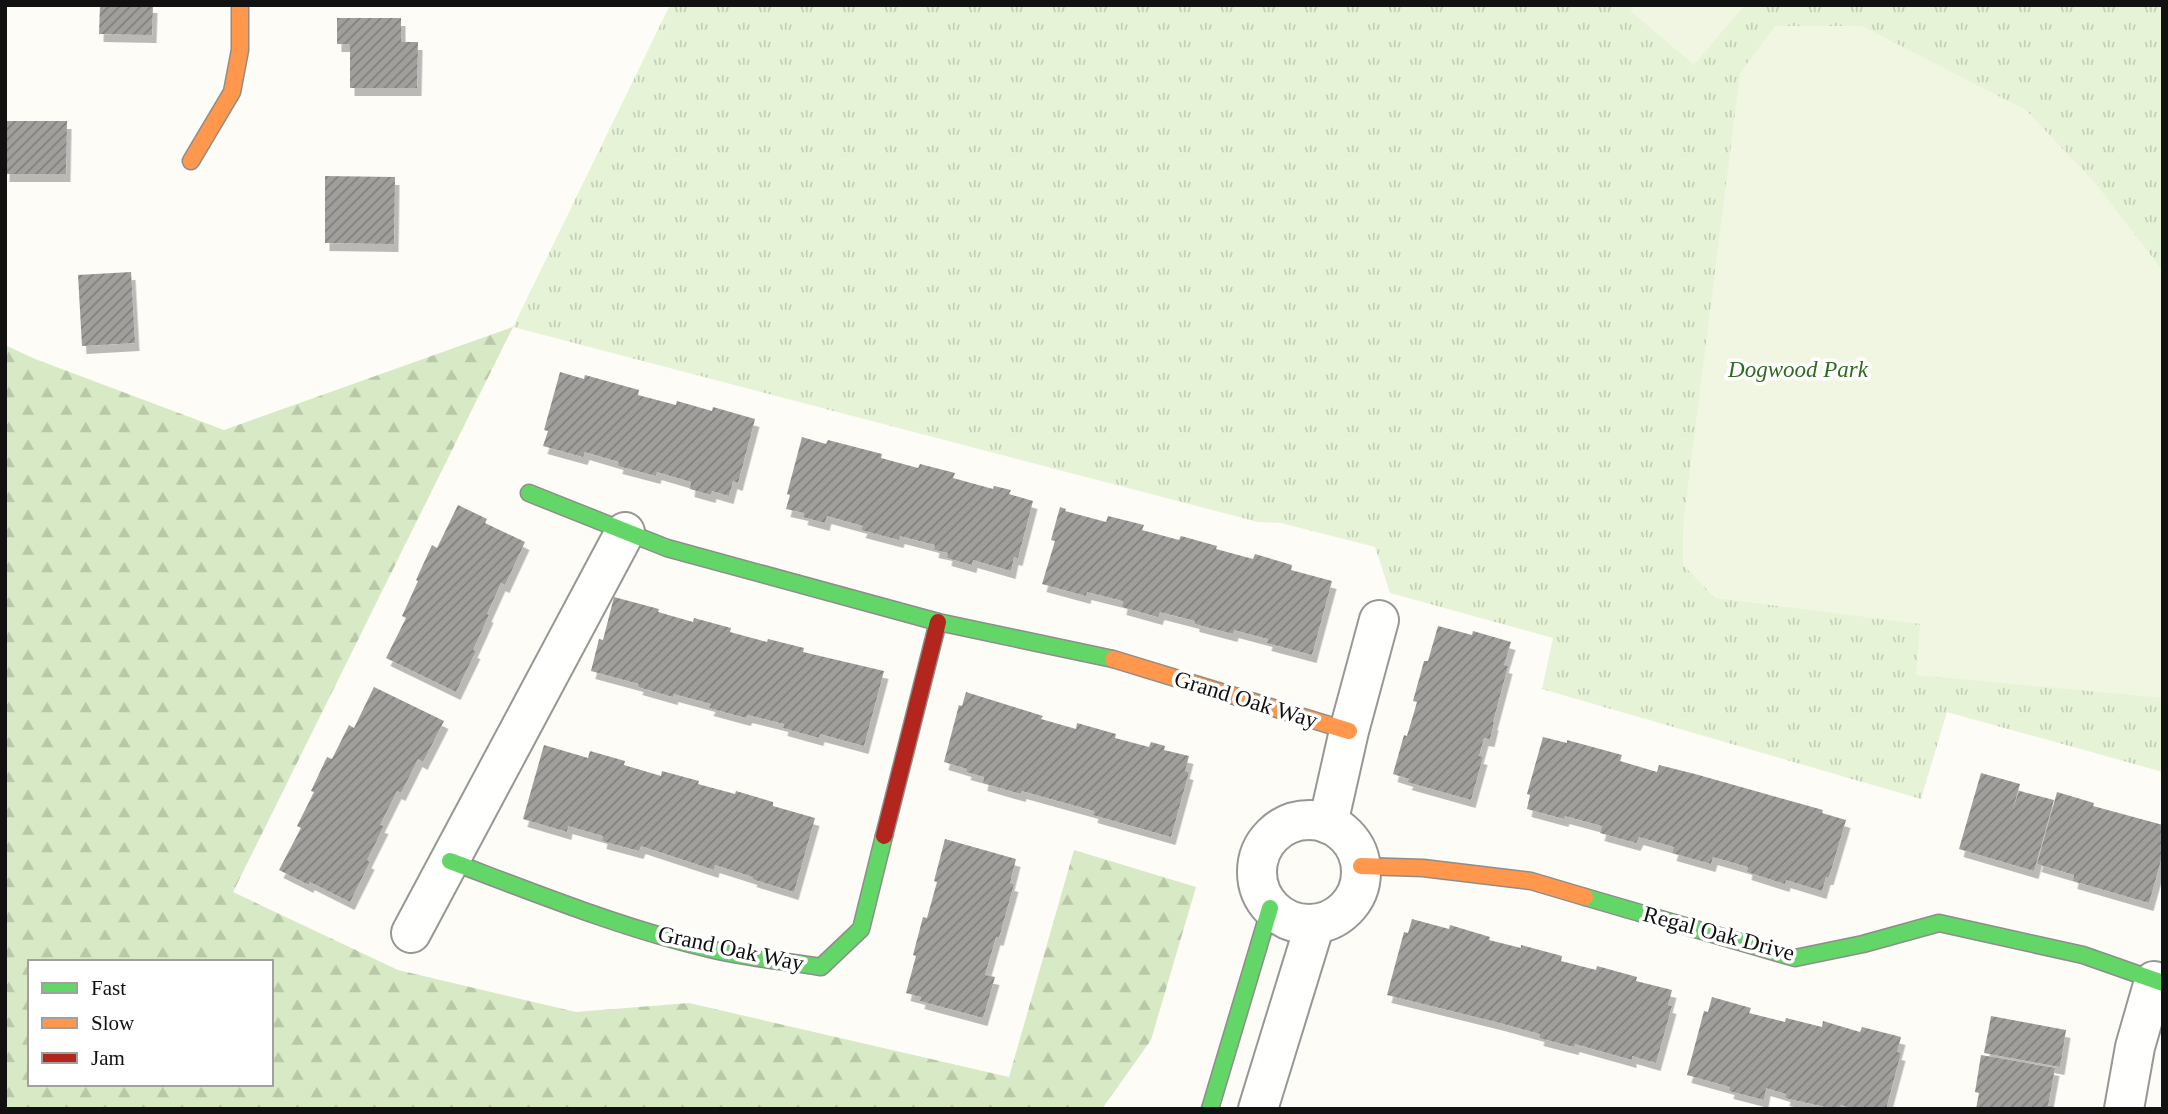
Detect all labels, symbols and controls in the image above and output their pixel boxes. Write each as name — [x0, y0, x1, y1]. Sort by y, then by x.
park label: Dogwood Park — [1727, 357, 1869, 382]
street label: Grand Oak Way — [1171, 666, 1321, 733]
street label: Regal Oak Drive — [1640, 901, 1797, 966]
street label: Grand Oak Way — [656, 921, 807, 976]
legend — [28, 960, 273, 1086]
text: Fast — [91, 976, 126, 1000]
text: Slow — [91, 1011, 135, 1035]
text: Jam — [91, 1046, 125, 1070]

